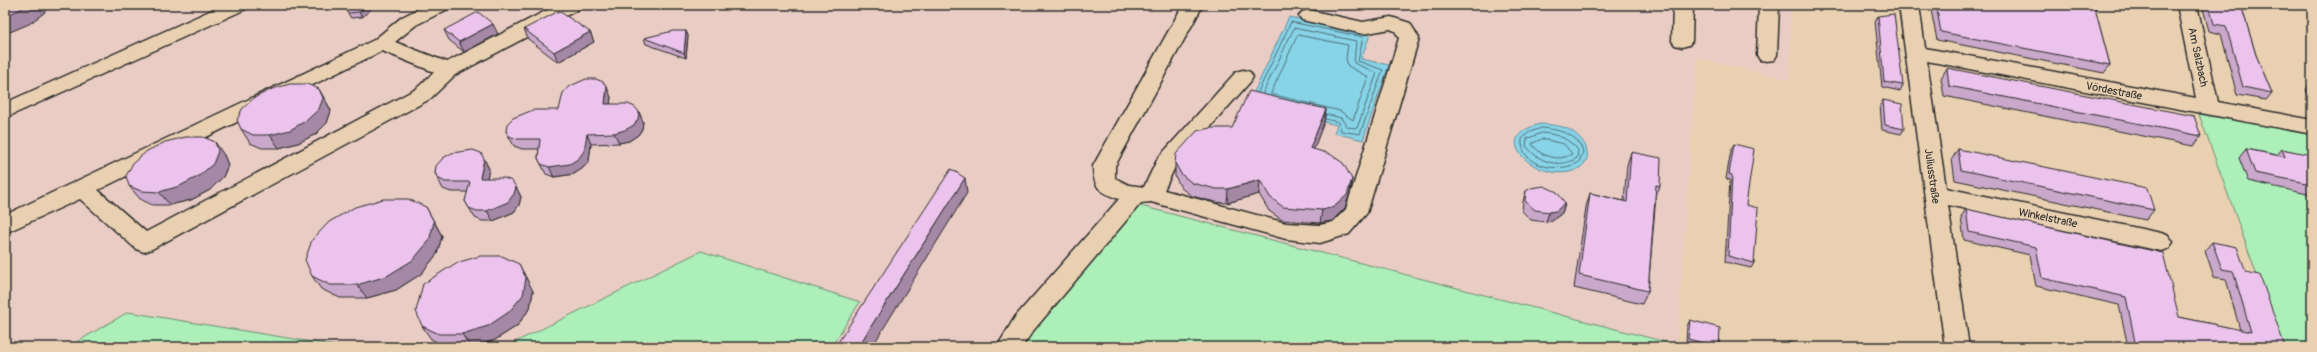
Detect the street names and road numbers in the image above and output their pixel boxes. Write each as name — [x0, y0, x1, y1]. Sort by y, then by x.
street label: Am Salzbach — [2185, 26, 2211, 88]
street label: Vördestraße — [2085, 79, 2144, 103]
street label: Juliusstraße — [1922, 148, 1942, 205]
street label: Winkelstraße — [2017, 205, 2079, 231]

